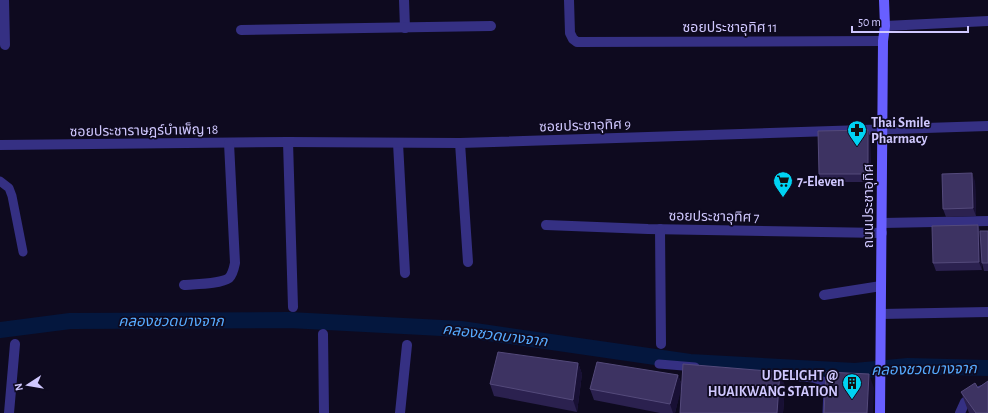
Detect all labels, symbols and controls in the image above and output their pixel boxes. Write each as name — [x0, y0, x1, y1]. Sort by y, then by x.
scale bar — [852, 8, 968, 34]
text: 50 m — [858, 16, 881, 28]
street label: ซอยประชาอุทิศ 11 — [683, 21, 777, 36]
place label: Thai Smile Pharmacy — [871, 116, 931, 146]
street label: ซอยประชาอุทิศ 9 — [539, 117, 631, 136]
pharmacy icon: Thai Smile Pharmacy — [846, 119, 868, 147]
street label: ซอยประชาราษฎร์บำเพ็ญ 18 — [70, 122, 218, 139]
street label: ถนนประชาอุทิศ — [862, 164, 877, 248]
supermarket icon: 7-Eleven — [772, 170, 794, 198]
place label: 7-Eleven — [797, 175, 845, 189]
street label: ซอยประชาอุทิศ 7 — [668, 209, 760, 226]
water label: คลองชวดบางจาก — [118, 314, 225, 329]
water label: คลองชวดบางจาก — [442, 322, 549, 349]
water label: คลองชวดบางจาก — [871, 361, 978, 378]
north arrow — [8, 365, 48, 405]
place label: U DELIGHT @ HUAIKWANG STATION — [708, 369, 838, 399]
building icon: U DELIGHT @ HUAIKWANG STATION — [841, 372, 863, 400]
text: N — [13, 382, 25, 392]

